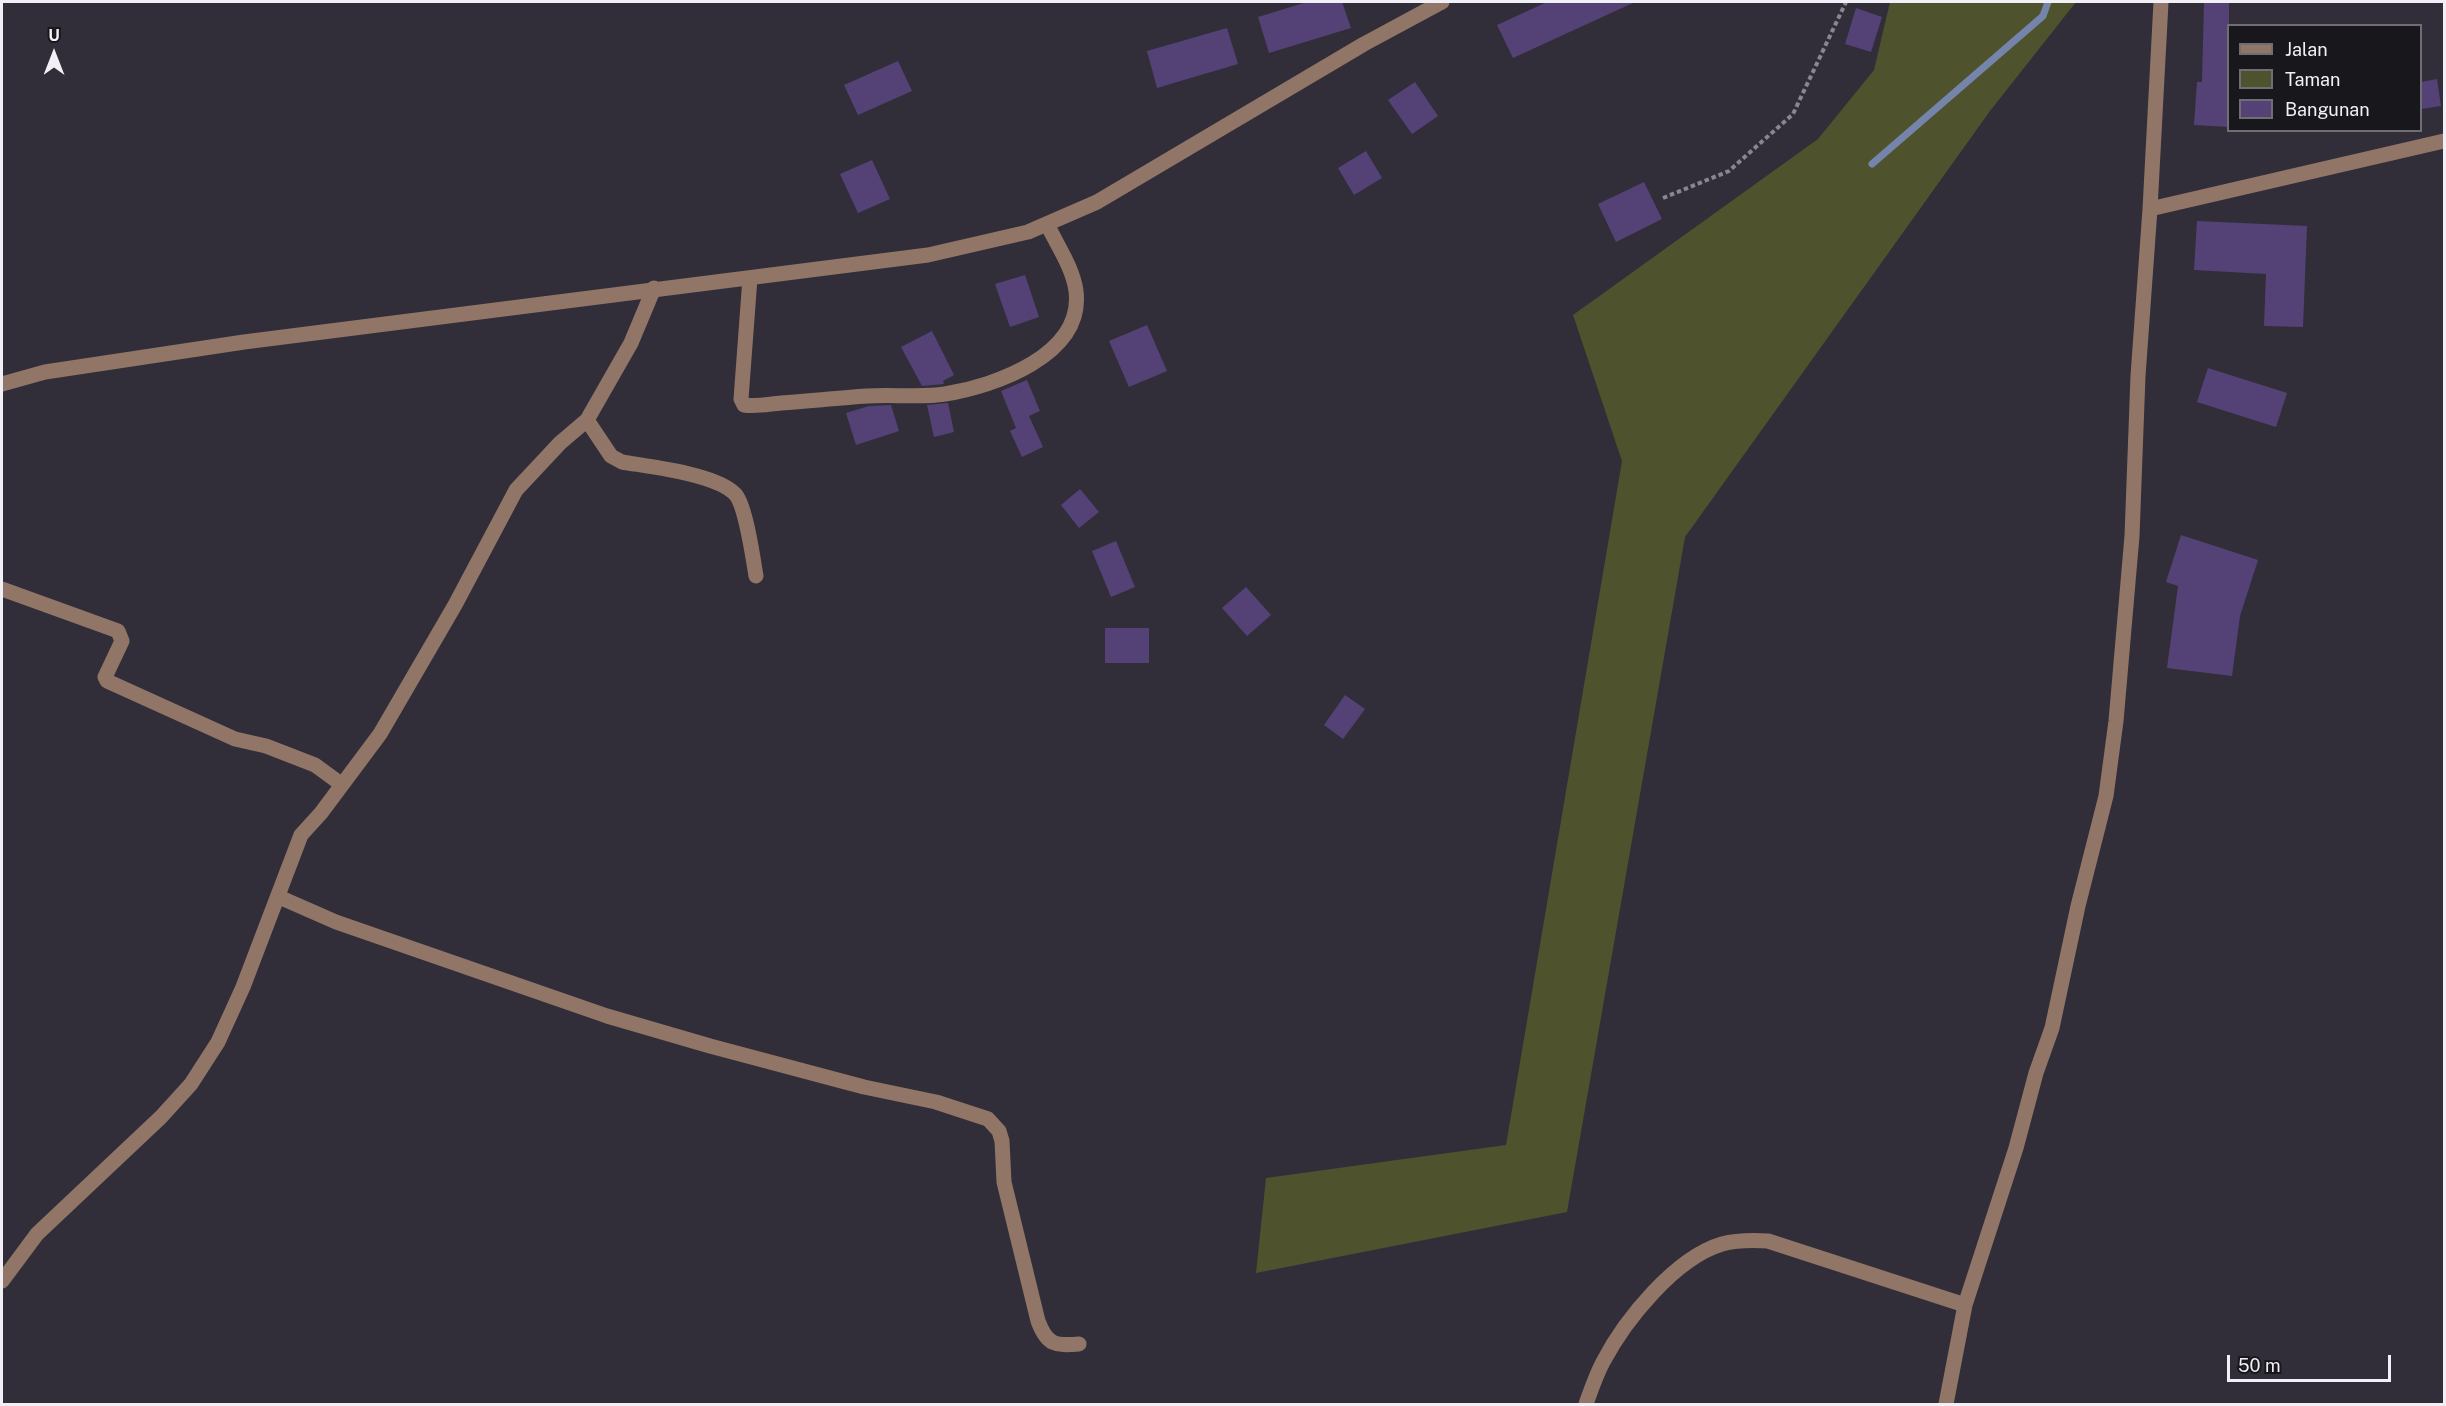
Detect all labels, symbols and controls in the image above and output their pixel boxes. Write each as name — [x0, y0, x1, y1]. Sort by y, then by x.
north arrow — [24, 24, 84, 84]
legend — [2227, 24, 2422, 132]
text: U — [48, 26, 60, 45]
text: Jalan — [2285, 39, 2328, 60]
text: Taman — [2285, 69, 2340, 90]
text: Bangunan — [2285, 99, 2370, 120]
scale bar — [2230, 1343, 2394, 1381]
text: 50 m — [2238, 1355, 2281, 1376]

